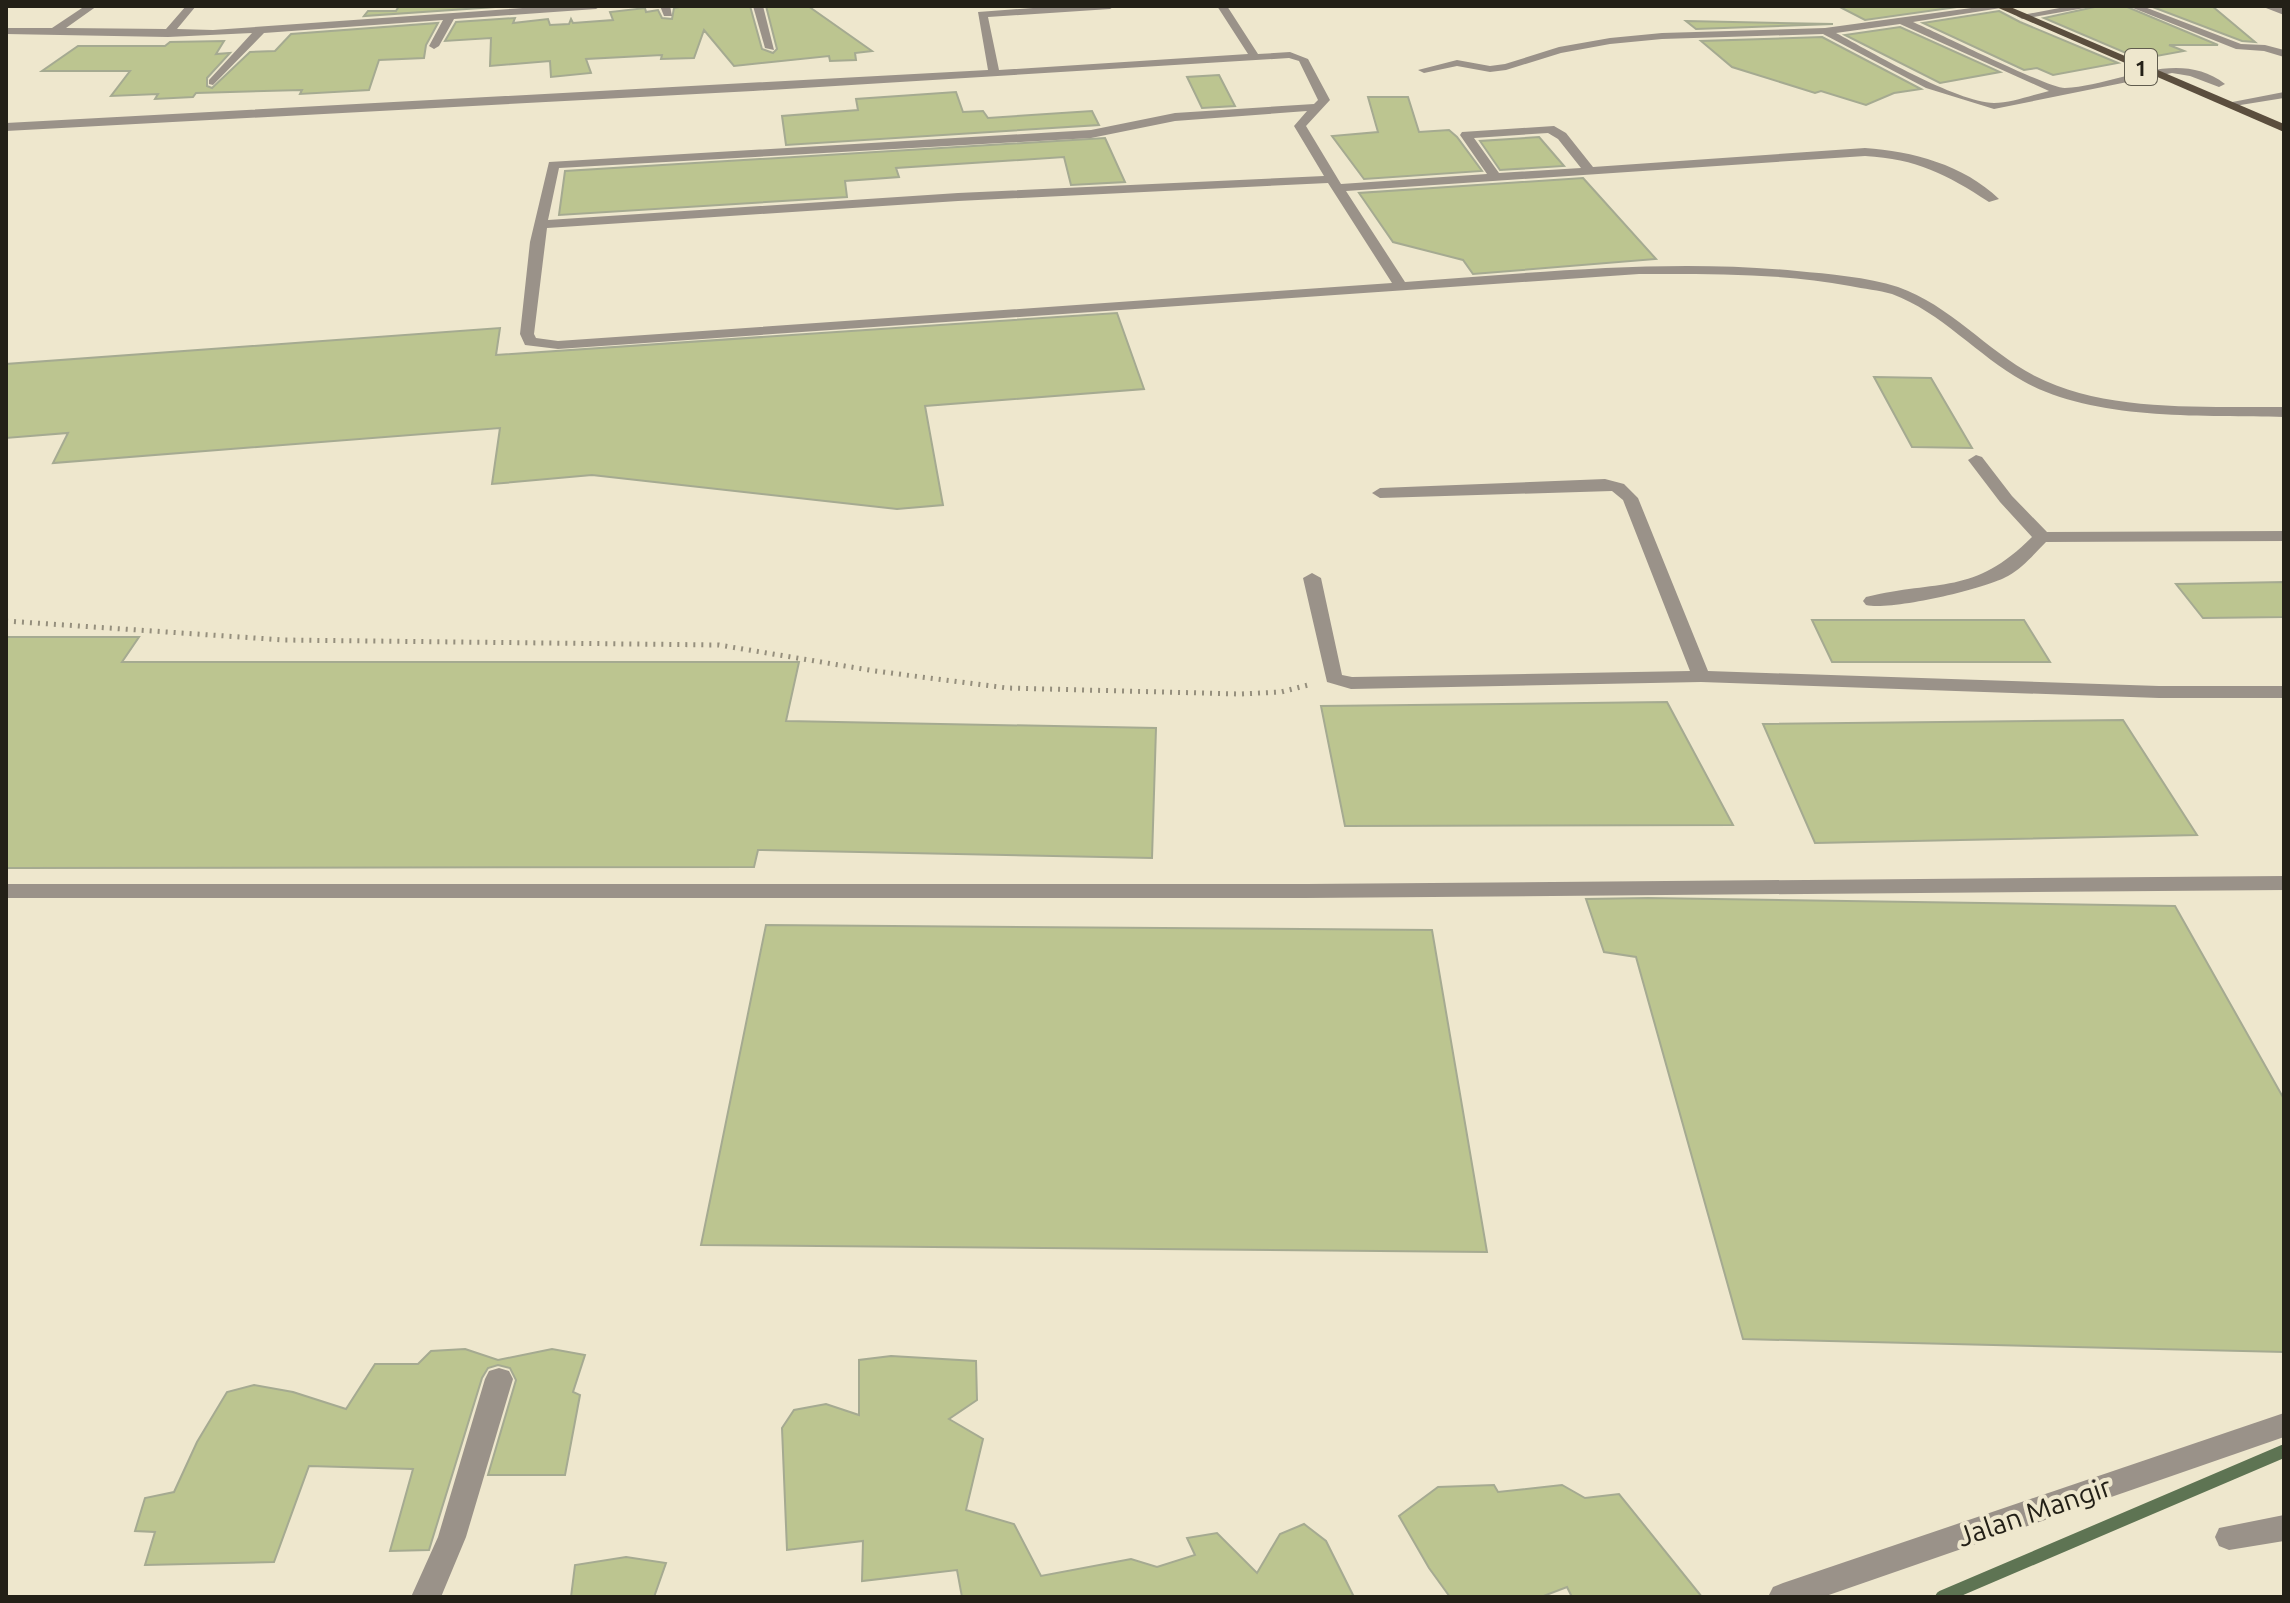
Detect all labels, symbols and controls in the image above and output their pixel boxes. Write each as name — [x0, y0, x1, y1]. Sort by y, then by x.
road number: 1 — [2125, 49, 2157, 85]
street label: Jalan Mangir — [1953, 1470, 2115, 1552]

